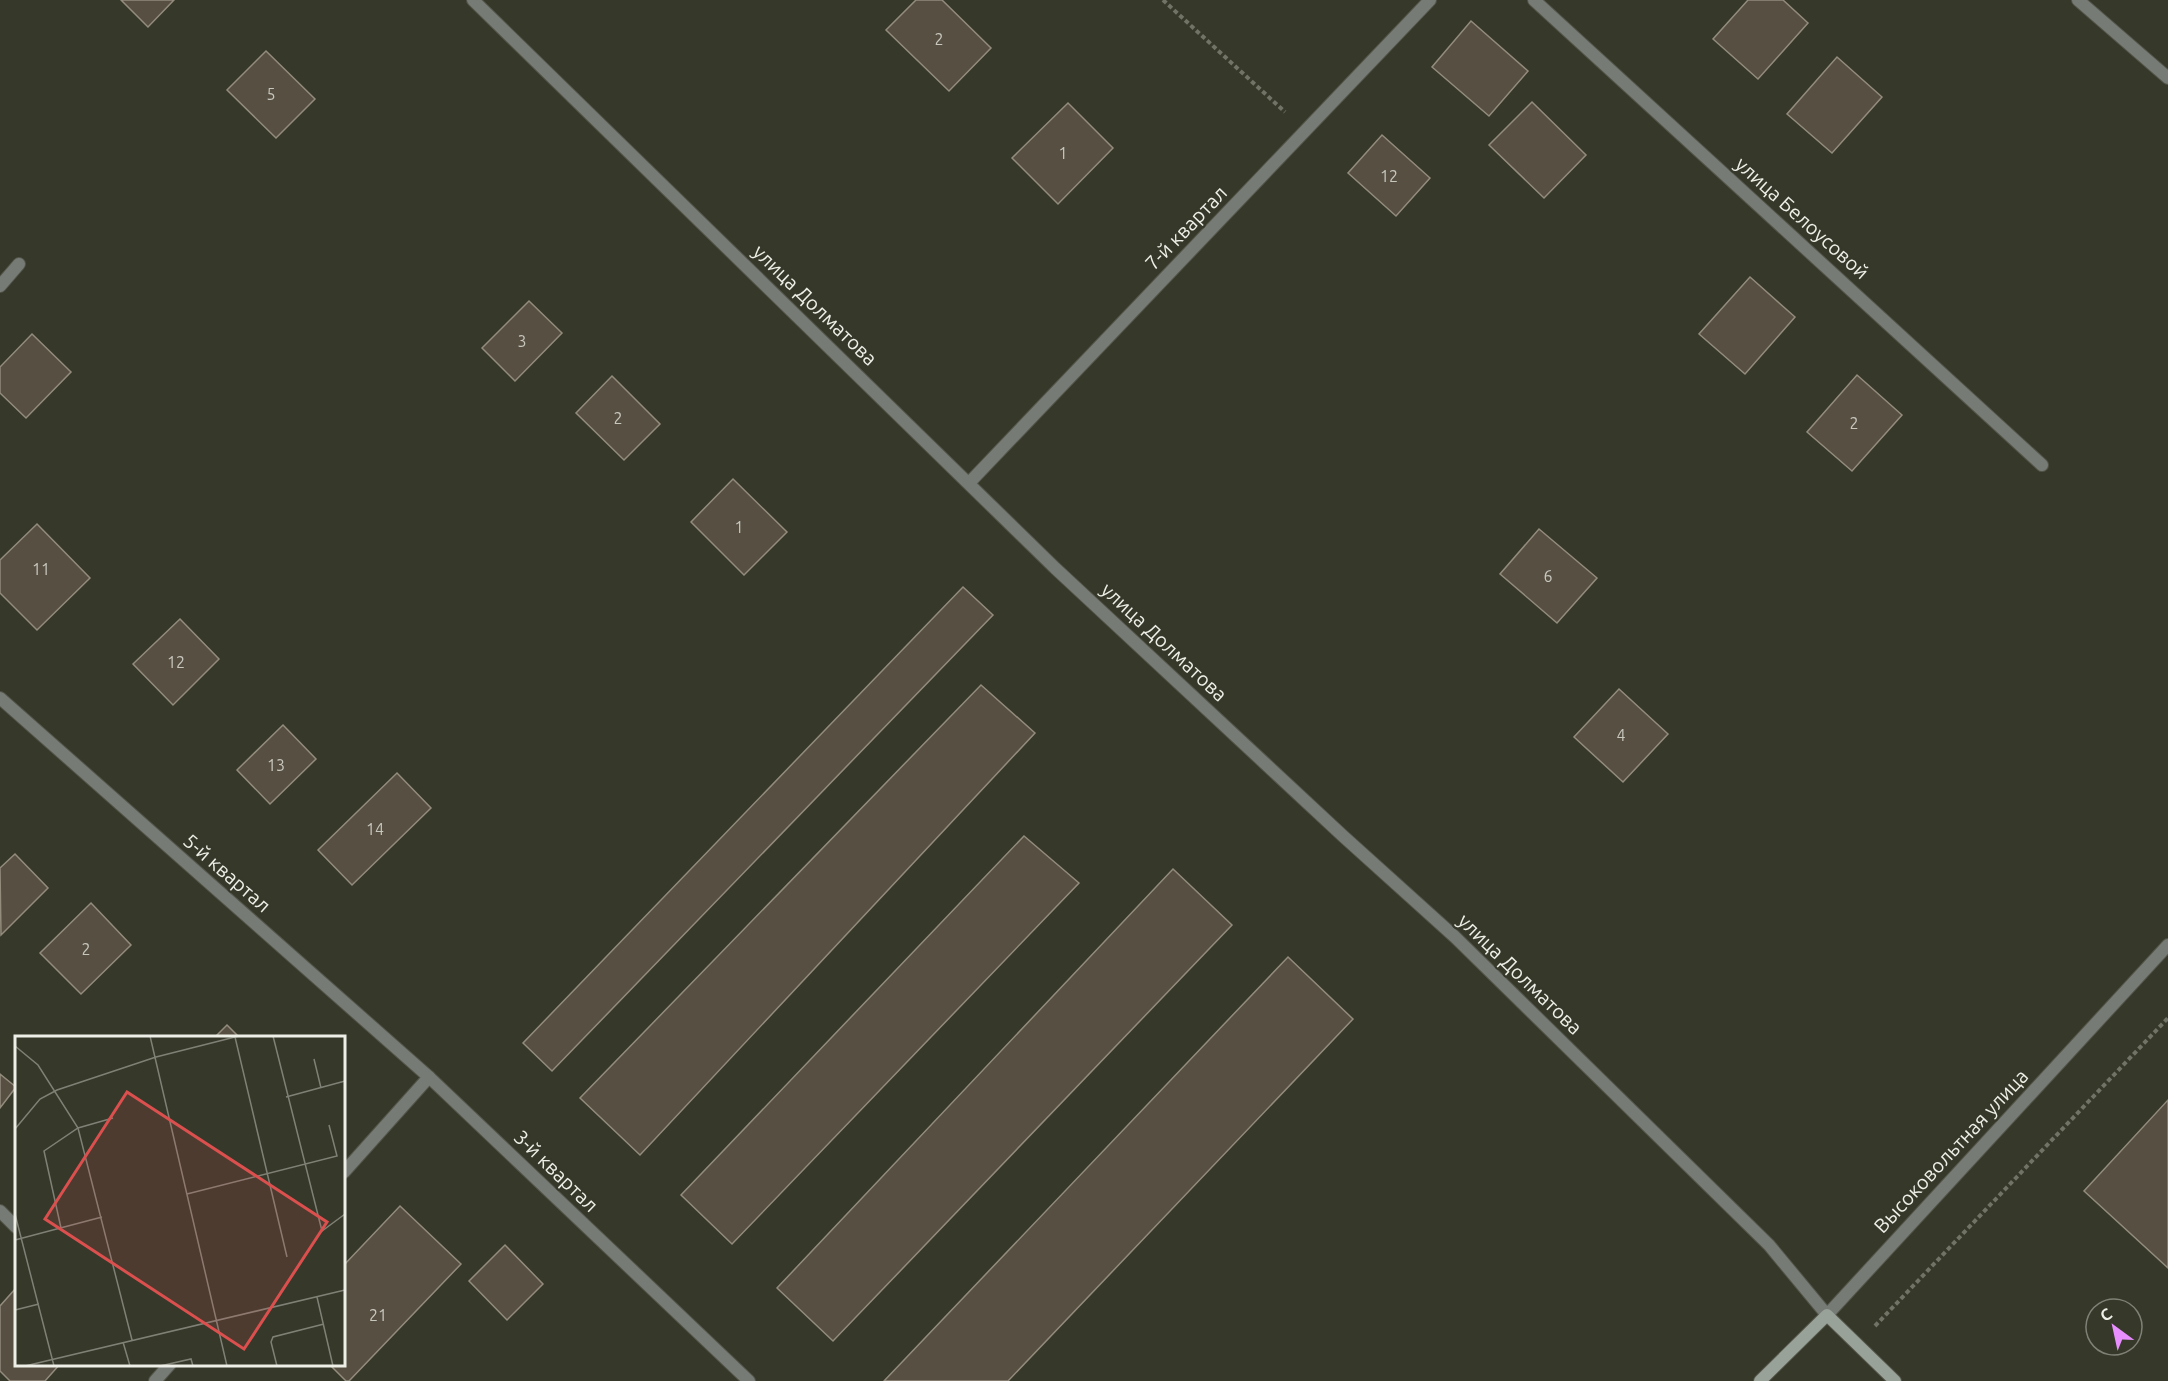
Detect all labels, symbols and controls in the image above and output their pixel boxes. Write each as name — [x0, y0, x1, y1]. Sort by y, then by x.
house number: 2 — [934, 30, 944, 48]
house number: 5 — [266, 85, 276, 103]
house number: 1 — [1058, 144, 1068, 162]
street label: улица Белоусовой — [1731, 152, 1874, 283]
house number: 12 — [1380, 167, 1398, 185]
street label: 7-й квартал — [1140, 181, 1231, 274]
street label: улица Долматова — [749, 240, 882, 370]
house number: 3 — [517, 332, 527, 350]
house number: 2 — [613, 409, 623, 427]
house number: 2 — [1849, 414, 1859, 432]
house number: 1 — [734, 518, 744, 536]
house number: 11 — [32, 560, 50, 578]
house number: 6 — [1543, 567, 1553, 585]
street label: улица Долматова — [1097, 578, 1232, 706]
house number: 12 — [167, 653, 185, 671]
house number: 4 — [1616, 726, 1626, 744]
house number: 13 — [267, 756, 285, 774]
house number: 14 — [366, 820, 384, 838]
street label: 5-й квартал — [179, 829, 276, 917]
street label: улица Долматова — [1454, 909, 1587, 1039]
house number: 2 — [81, 940, 91, 958]
inset map — [15, 1036, 345, 1366]
street label: Высоковольтная улица — [1869, 1064, 2032, 1237]
street label: 3-й квартал — [510, 1125, 603, 1216]
north arrow — [2084, 1297, 2144, 1357]
text: С — [2097, 1304, 2115, 1325]
house number: 21 — [369, 1306, 387, 1324]

